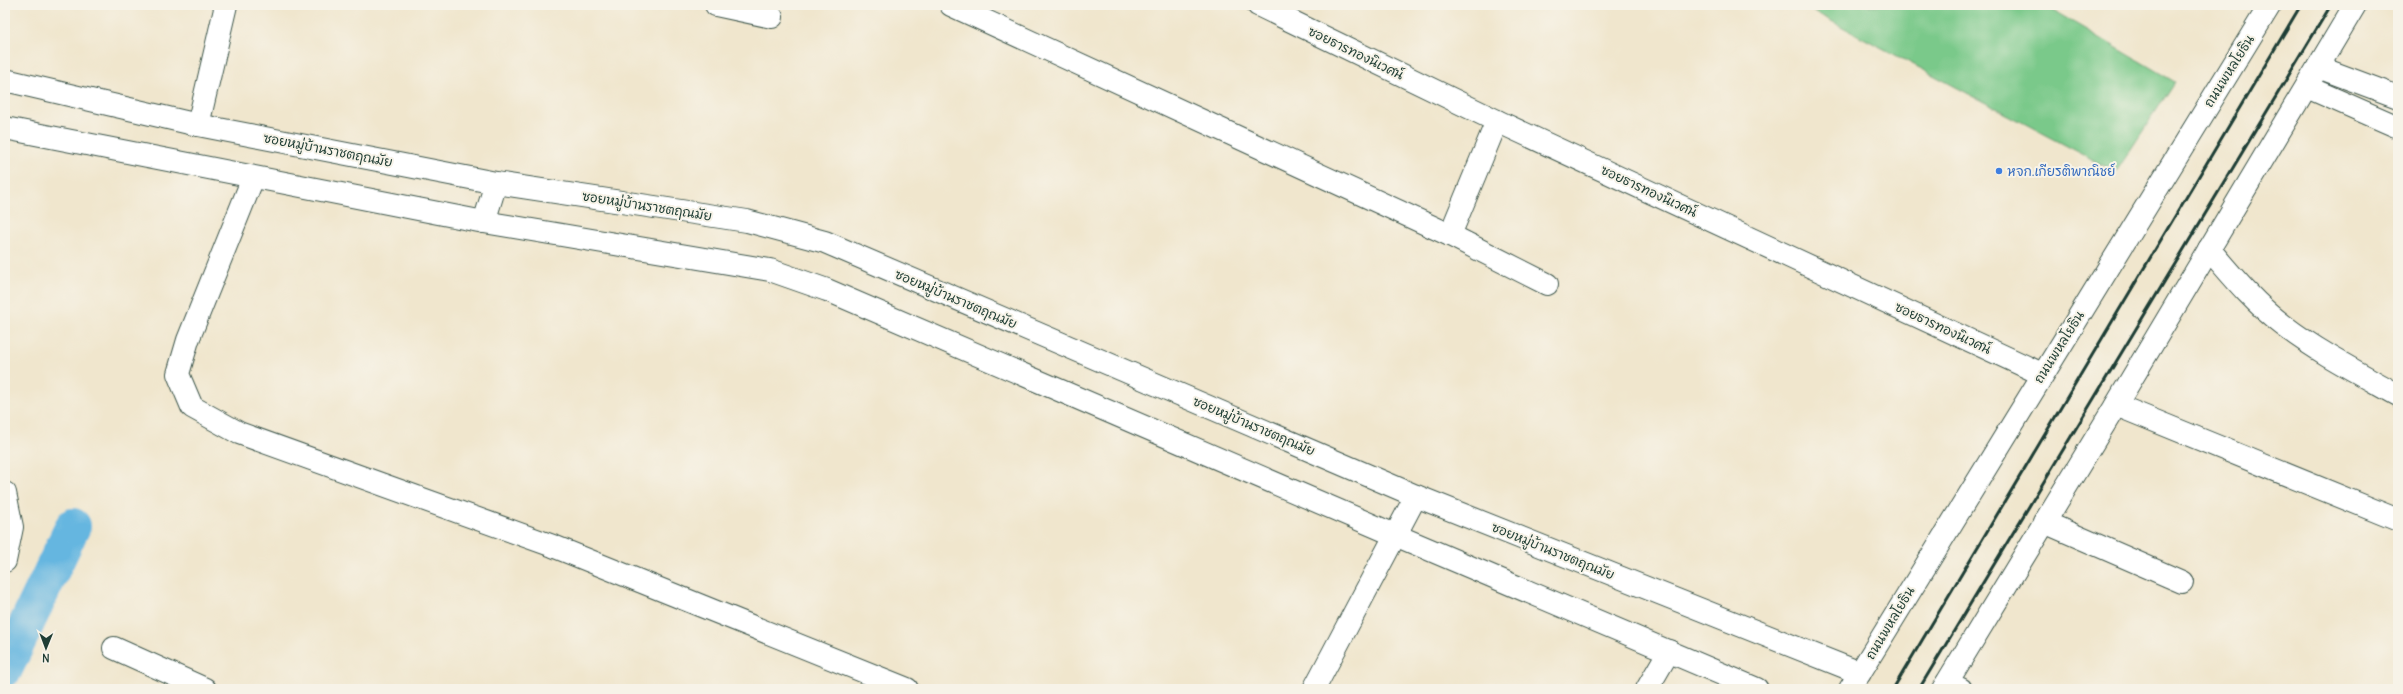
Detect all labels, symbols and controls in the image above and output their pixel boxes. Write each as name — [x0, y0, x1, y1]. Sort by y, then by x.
street label: ซอยธารทองนิเวศน์ — [1305, 22, 1407, 84]
street label: ถนนพหลโยธิน — [2199, 31, 2258, 110]
street label: ซอยหมู่บ้านราชตฤณมัย — [262, 129, 394, 172]
street label: ซอยธารทองนิเวศน์ — [1598, 160, 1701, 221]
place label: หจก.เกียรติพาณิชย์ — [2007, 162, 2116, 180]
marker: หจก.เกียรติพาณิชย์ — [1994, 166, 2004, 176]
street label: ซอยหมู่บ้านราชตฤณมัย — [581, 187, 713, 226]
street label: ซอยหมู่บ้านราชตฤณมัย — [892, 266, 1020, 333]
street label: ซอยธารทองนิเวศน์ — [1892, 297, 1995, 358]
street label: ถนนพหลโยธิน — [2029, 307, 2088, 386]
street label: ซอยหมู่บ้านราชตฤณมัย — [1190, 393, 1318, 460]
street label: ซอยหมู่บ้านราชตฤณมัย — [1489, 519, 1617, 584]
street label: ถนนพหลโยธิน — [1861, 583, 1919, 663]
north arrow — [26, 628, 66, 668]
text: N — [42, 651, 50, 665]

